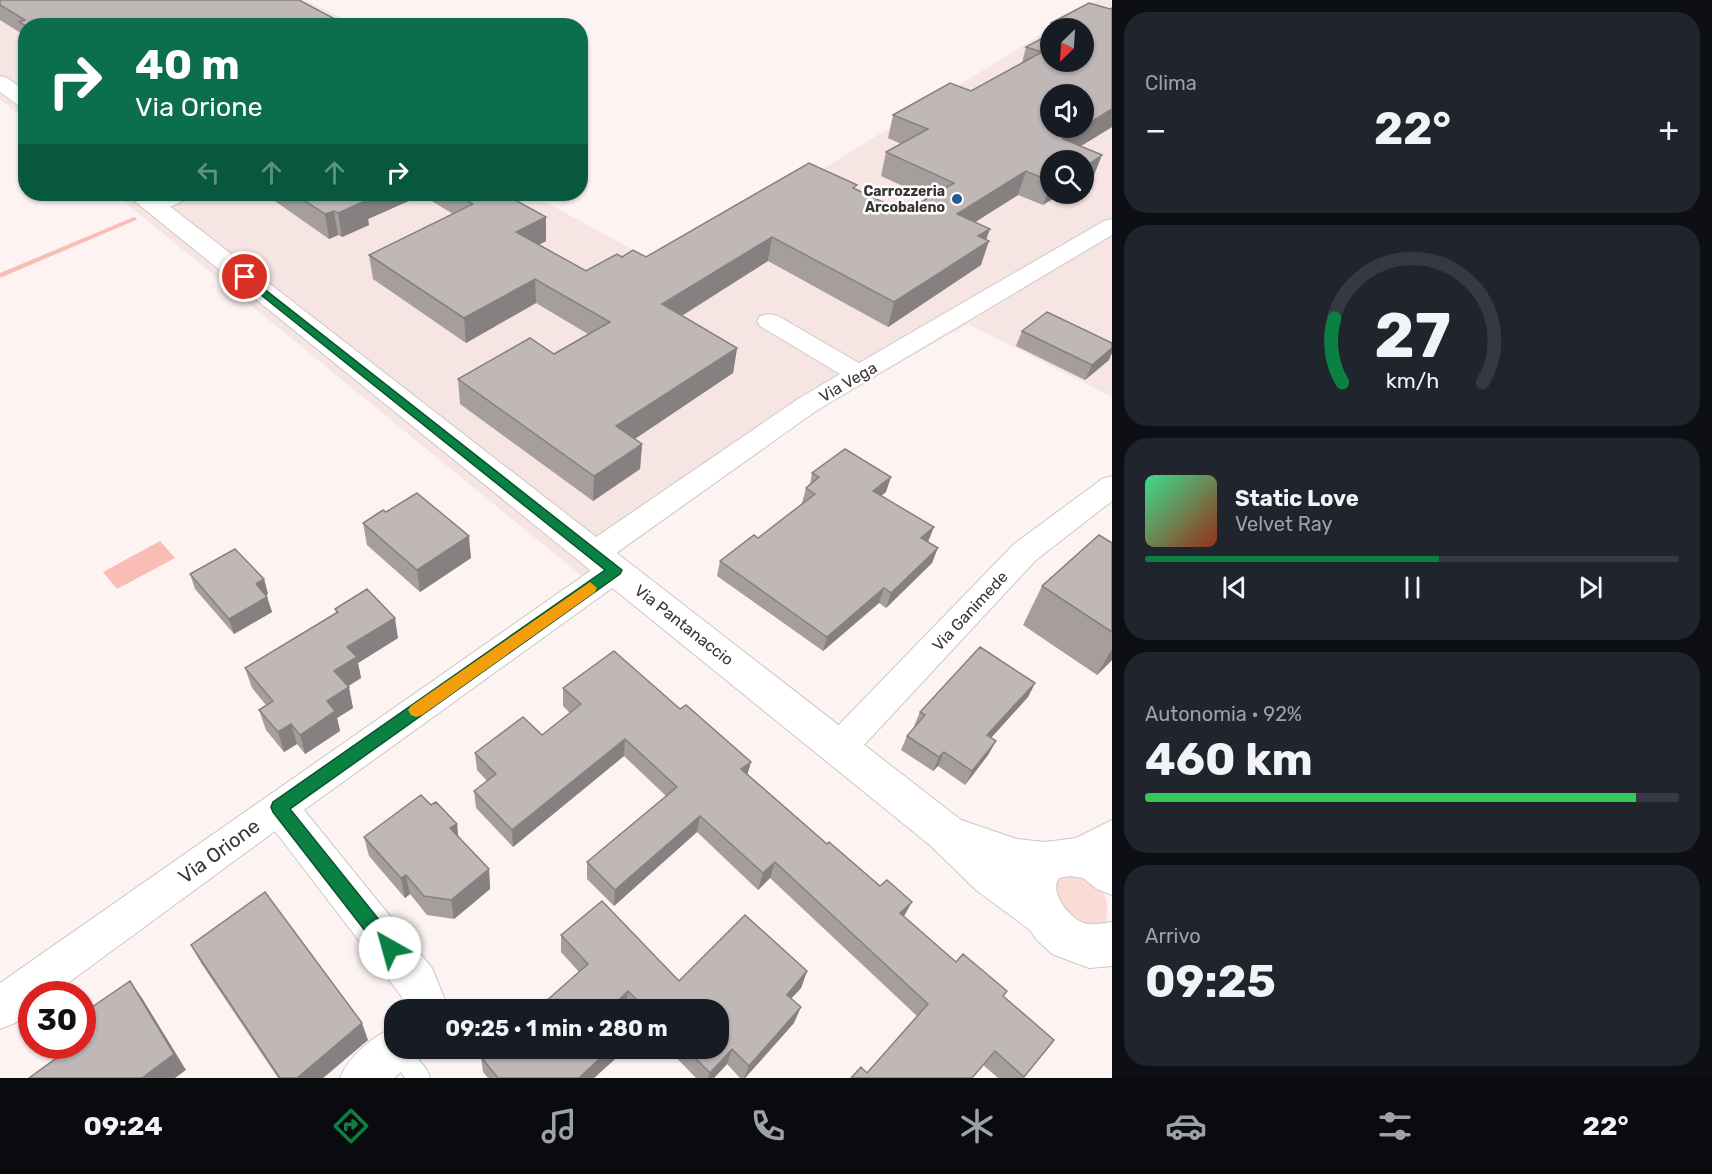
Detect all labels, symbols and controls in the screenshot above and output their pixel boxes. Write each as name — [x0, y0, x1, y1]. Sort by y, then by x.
north arrow — [1040, 18, 1094, 72]
map controls — [1040, 18, 1094, 204]
text: 40 m — [135, 40, 240, 90]
icon: right — [36, 42, 114, 120]
text: Clima — [1145, 71, 1197, 95]
button: sound — [1040, 84, 1094, 138]
text: Via Orione — [135, 91, 263, 123]
text: 22° — [1374, 102, 1451, 155]
text: − — [1145, 110, 1166, 149]
text: + — [1658, 110, 1679, 149]
button: search — [1040, 150, 1094, 204]
icon: left — [192, 156, 225, 189]
icon: ahead — [255, 156, 288, 189]
icon: ahead — [318, 156, 351, 189]
icon: right — [381, 156, 414, 189]
place label: Carrozzeria Arcobaleno — [863, 183, 945, 216]
marker: Carrozzeria Arcobaleno — [950, 192, 964, 206]
pin — [219, 251, 270, 302]
icon: arrive — [228, 260, 261, 293]
text: 27 — [1374, 299, 1450, 373]
street label: Via Vega — [816, 358, 880, 406]
text: km/h — [1385, 368, 1439, 393]
text: Static Love — [1235, 485, 1359, 512]
text: Velvet Ray — [1235, 512, 1333, 536]
street label: Via Ganimede — [928, 567, 1012, 655]
icon: previous — [1218, 571, 1251, 604]
icon: pause — [1396, 571, 1429, 604]
icon: next — [1574, 571, 1607, 604]
street label: Via Pantanaccio — [631, 581, 737, 669]
text: Autonomia · 92% — [1145, 702, 1302, 726]
text: 460 km — [1145, 733, 1313, 786]
street label: Via Orione — [174, 813, 264, 889]
position arrow — [358, 916, 422, 980]
text: Arrivo — [1145, 924, 1201, 948]
text: 09:25 — [1145, 955, 1276, 1008]
speed limit sign: 30 — [18, 981, 96, 1059]
text: 09:25 · 1 min · 280 m — [445, 1015, 668, 1042]
icon: directions — [330, 1105, 372, 1147]
icon: music — [538, 1105, 580, 1147]
icon: phone — [747, 1105, 789, 1147]
icon: climate — [956, 1105, 998, 1147]
icon: car — [1165, 1105, 1207, 1147]
icon: filters — [1374, 1105, 1416, 1147]
text: 09:24 — [83, 1110, 163, 1142]
text: 22° — [1582, 1110, 1629, 1142]

